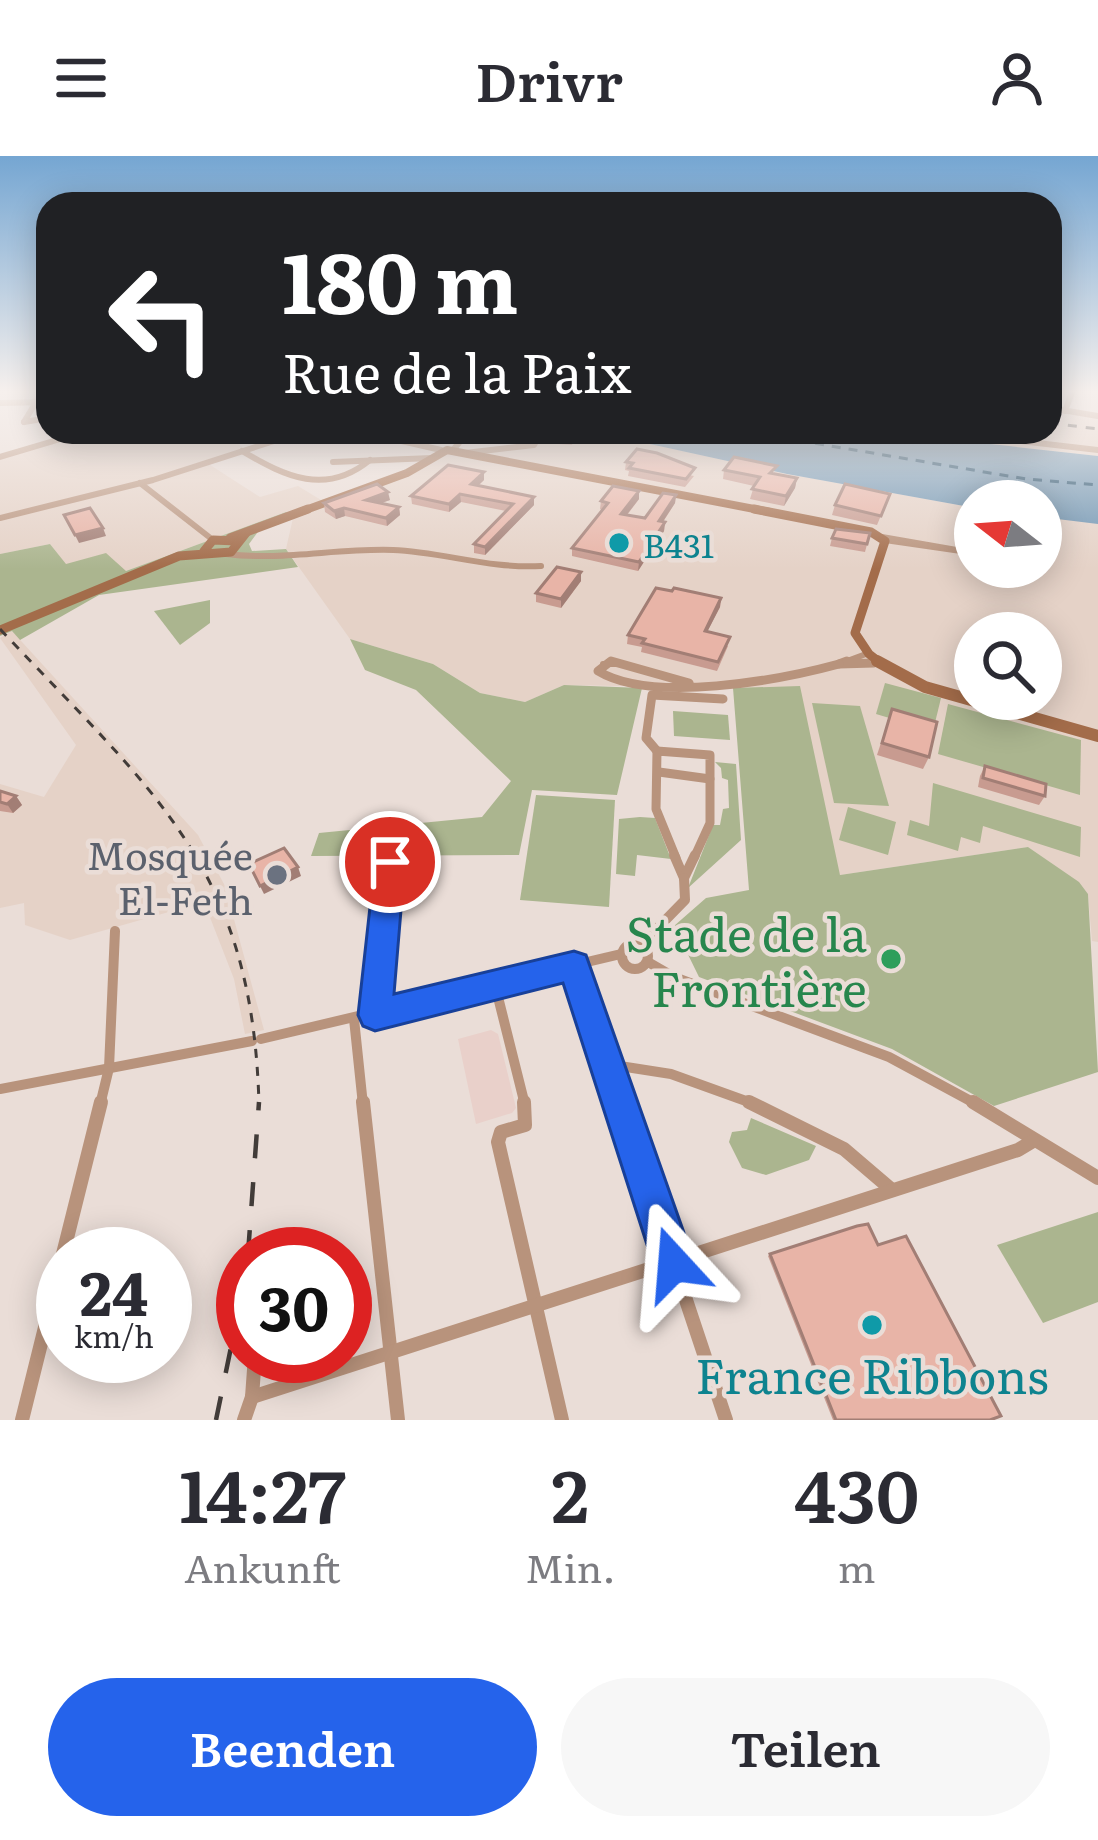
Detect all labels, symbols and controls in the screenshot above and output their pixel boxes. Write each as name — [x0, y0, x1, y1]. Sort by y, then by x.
text: Drivr — [475, 38, 623, 119]
icon: menu — [48, 45, 114, 111]
icon: person — [984, 45, 1050, 111]
text: 180 m — [282, 215, 519, 340]
icon: left — [84, 240, 240, 396]
text: Rue de la Paix — [282, 329, 631, 410]
north arrow — [954, 480, 1062, 588]
map controls — [954, 480, 1062, 720]
place label: B431 — [643, 519, 714, 568]
marker: B431 — [606, 530, 632, 556]
button: search — [954, 612, 1062, 720]
pin — [339, 811, 441, 913]
place label: Mosquée El-Feth — [87, 824, 253, 927]
icon: arrive — [357, 829, 423, 895]
marker: Mosquée El-Feth — [264, 862, 290, 888]
place label: Stade de la Frontière — [626, 896, 867, 1022]
marker: Stade de la Frontière — [878, 946, 904, 972]
position arrow — [611, 1201, 737, 1327]
speed limit sign: 30 — [216, 1227, 372, 1383]
text: 24 — [80, 1245, 148, 1334]
marker: France Ribbons — [859, 1312, 885, 1338]
text: km/h — [74, 1313, 154, 1357]
place label: France Ribbons — [695, 1338, 1049, 1409]
text: 14:27 — [179, 1438, 346, 1545]
text: 2 — [551, 1438, 589, 1545]
text: 430 — [794, 1438, 919, 1545]
text: Ankunft — [184, 1537, 341, 1595]
text: Min. — [525, 1537, 615, 1595]
text: m — [838, 1537, 876, 1595]
button: Beenden — [48, 1678, 537, 1816]
button: Teilen — [561, 1678, 1050, 1816]

